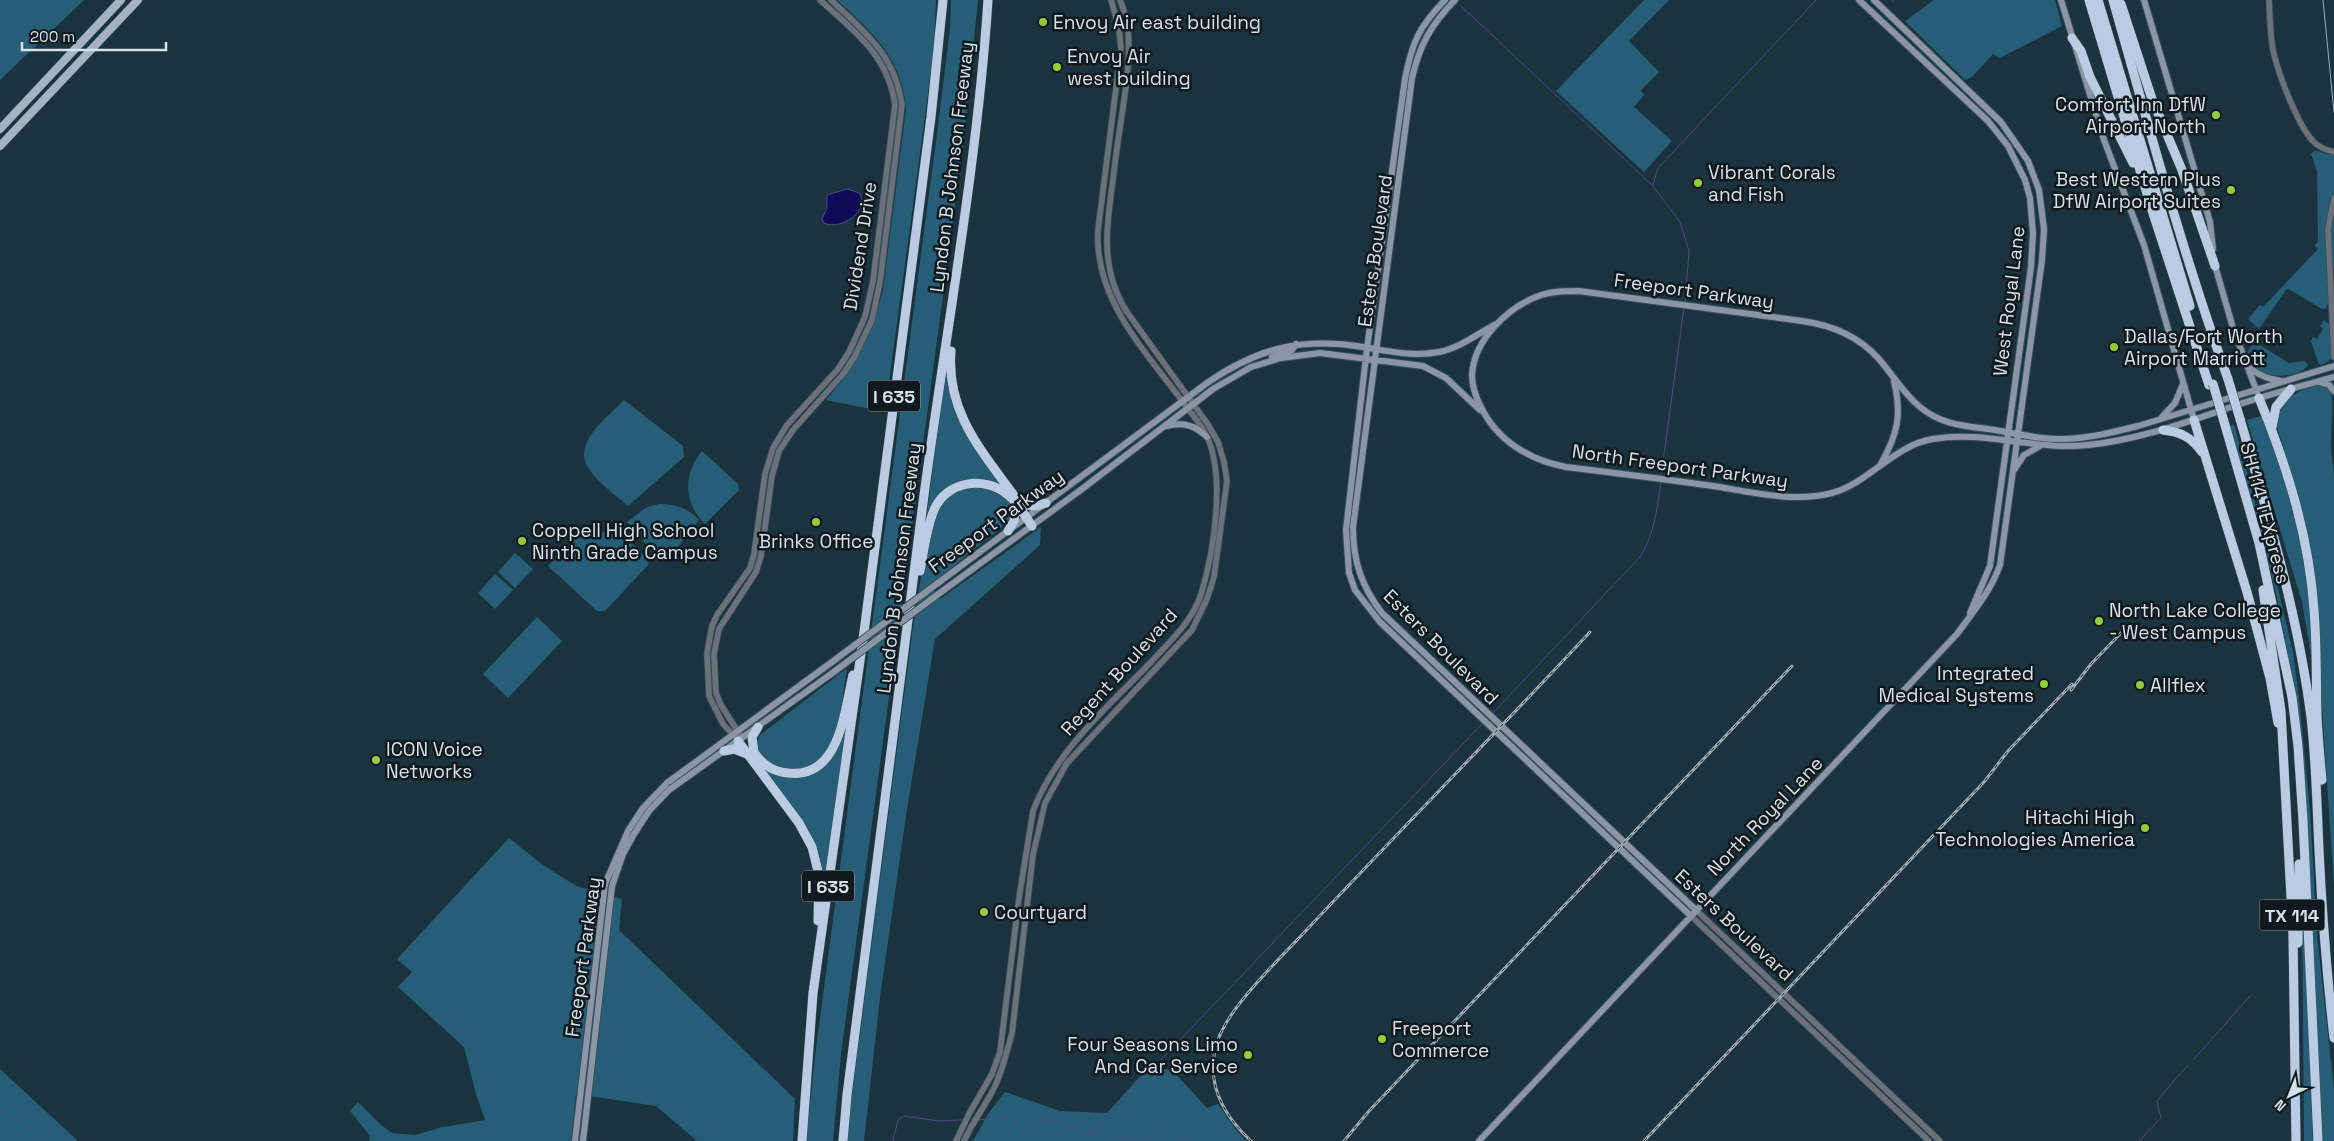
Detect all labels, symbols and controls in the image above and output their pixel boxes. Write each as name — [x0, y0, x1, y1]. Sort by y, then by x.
place label: Envoy Air east building — [1053, 10, 1261, 35]
marker: Envoy Air east building — [1037, 16, 1049, 28]
scale bar — [22, 20, 166, 52]
text: 200 m — [30, 27, 75, 46]
street label: Lyndon B Johnson Freeway — [924, 40, 980, 294]
place label: Envoy Air west building — [1067, 44, 1191, 91]
marker: Envoy Air west building — [1051, 61, 1063, 73]
place label: Comfort Inn DfW Airport North — [2055, 92, 2206, 139]
marker: Comfort Inn DfW Airport North — [2210, 109, 2222, 121]
place label: Vibrant Corals and Fish — [1708, 160, 1836, 207]
place label: Best Western Plus DfW Airport Suites — [2053, 167, 2221, 214]
street label: Esters Boulevard — [1352, 173, 1398, 329]
marker: Vibrant Corals and Fish — [1692, 177, 1704, 189]
street label: Dividend Drive — [837, 180, 883, 312]
marker: Best Western Plus DfW Airport Suites — [2225, 184, 2237, 196]
street label: West Royal Lane — [1987, 225, 2031, 377]
street label: Freeport Parkway — [1612, 267, 1776, 315]
place label: Dallas/Fort Worth Airport Marriott — [2124, 324, 2283, 371]
marker: Dallas/Fort Worth Airport Marriott — [2108, 341, 2120, 353]
road number: I 635 — [868, 381, 920, 412]
street label: North Freeport Parkway — [1570, 438, 1790, 494]
street label: SH 114 TEXpress — [2234, 440, 2296, 586]
street label: Lyndon B Johnson Freeway — [871, 441, 927, 695]
street label: Freeport Parkway — [923, 464, 1069, 578]
marker: Brinks Office — [810, 516, 822, 528]
place label: Coppell High School Ninth Grade Campus — [532, 518, 718, 565]
place label: Brinks Office — [759, 529, 873, 554]
marker: Coppell High School Ninth Grade Campus — [516, 535, 528, 547]
street label: Esters Boulevard — [1378, 584, 1504, 710]
place label: North Lake College - West Campus — [2109, 598, 2281, 645]
street label: Regent Boulevard — [1055, 603, 1183, 741]
marker: North Lake College - West Campus — [2093, 615, 2105, 627]
place label: Integrated Medical Systems — [1879, 661, 2034, 708]
place label: Allflex — [2150, 673, 2206, 698]
marker: Integrated Medical Systems — [2038, 678, 2050, 690]
marker: Allflex — [2134, 679, 2146, 691]
place label: ICON Voice Networks — [386, 737, 483, 784]
street label: North Royal Lane — [1702, 751, 1828, 881]
marker: ICON Voice Networks — [370, 754, 382, 766]
place label: Hitachi High Technologies America — [1935, 805, 2135, 852]
marker: Hitachi High Technologies America — [2139, 822, 2151, 834]
street label: Esters Boulevard — [1669, 864, 1799, 986]
road number: I 635 — [802, 870, 854, 901]
street label: Freeport Parkway — [559, 875, 607, 1039]
place label: Courtyard — [994, 900, 1087, 925]
road number: TX 114 — [2260, 900, 2324, 930]
marker: Courtyard — [978, 906, 990, 918]
place label: Freeport Commerce — [1392, 1016, 1489, 1063]
place label: Four Seasons Limo And Car Service — [1067, 1032, 1238, 1079]
marker: Freeport Commerce — [1376, 1033, 1388, 1045]
marker: Four Seasons Limo And Car Service — [1242, 1049, 1254, 1061]
north arrow — [2264, 1071, 2314, 1121]
text: N — [2271, 1096, 2290, 1115]

